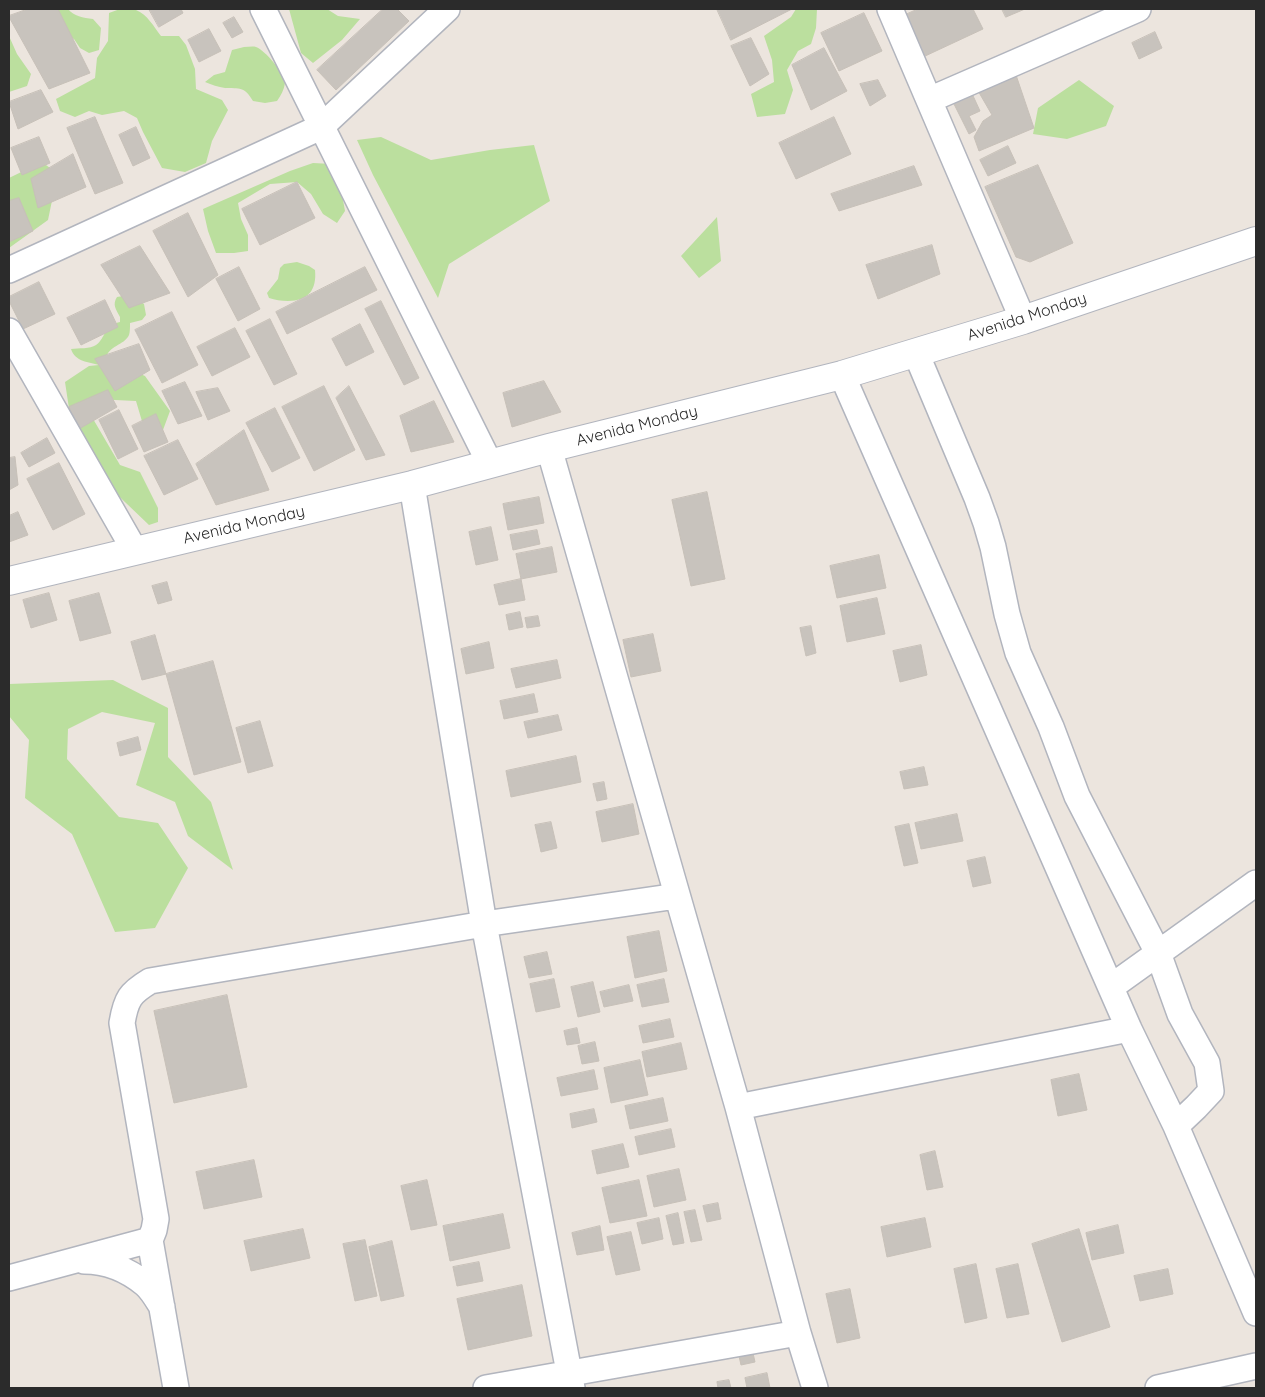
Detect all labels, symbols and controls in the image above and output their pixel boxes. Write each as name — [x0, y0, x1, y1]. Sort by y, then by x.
street label: Avenida Monday — [965, 289, 1089, 345]
street label: Avenida Monday — [574, 402, 700, 450]
street label: Avenida Monday — [181, 502, 307, 548]

